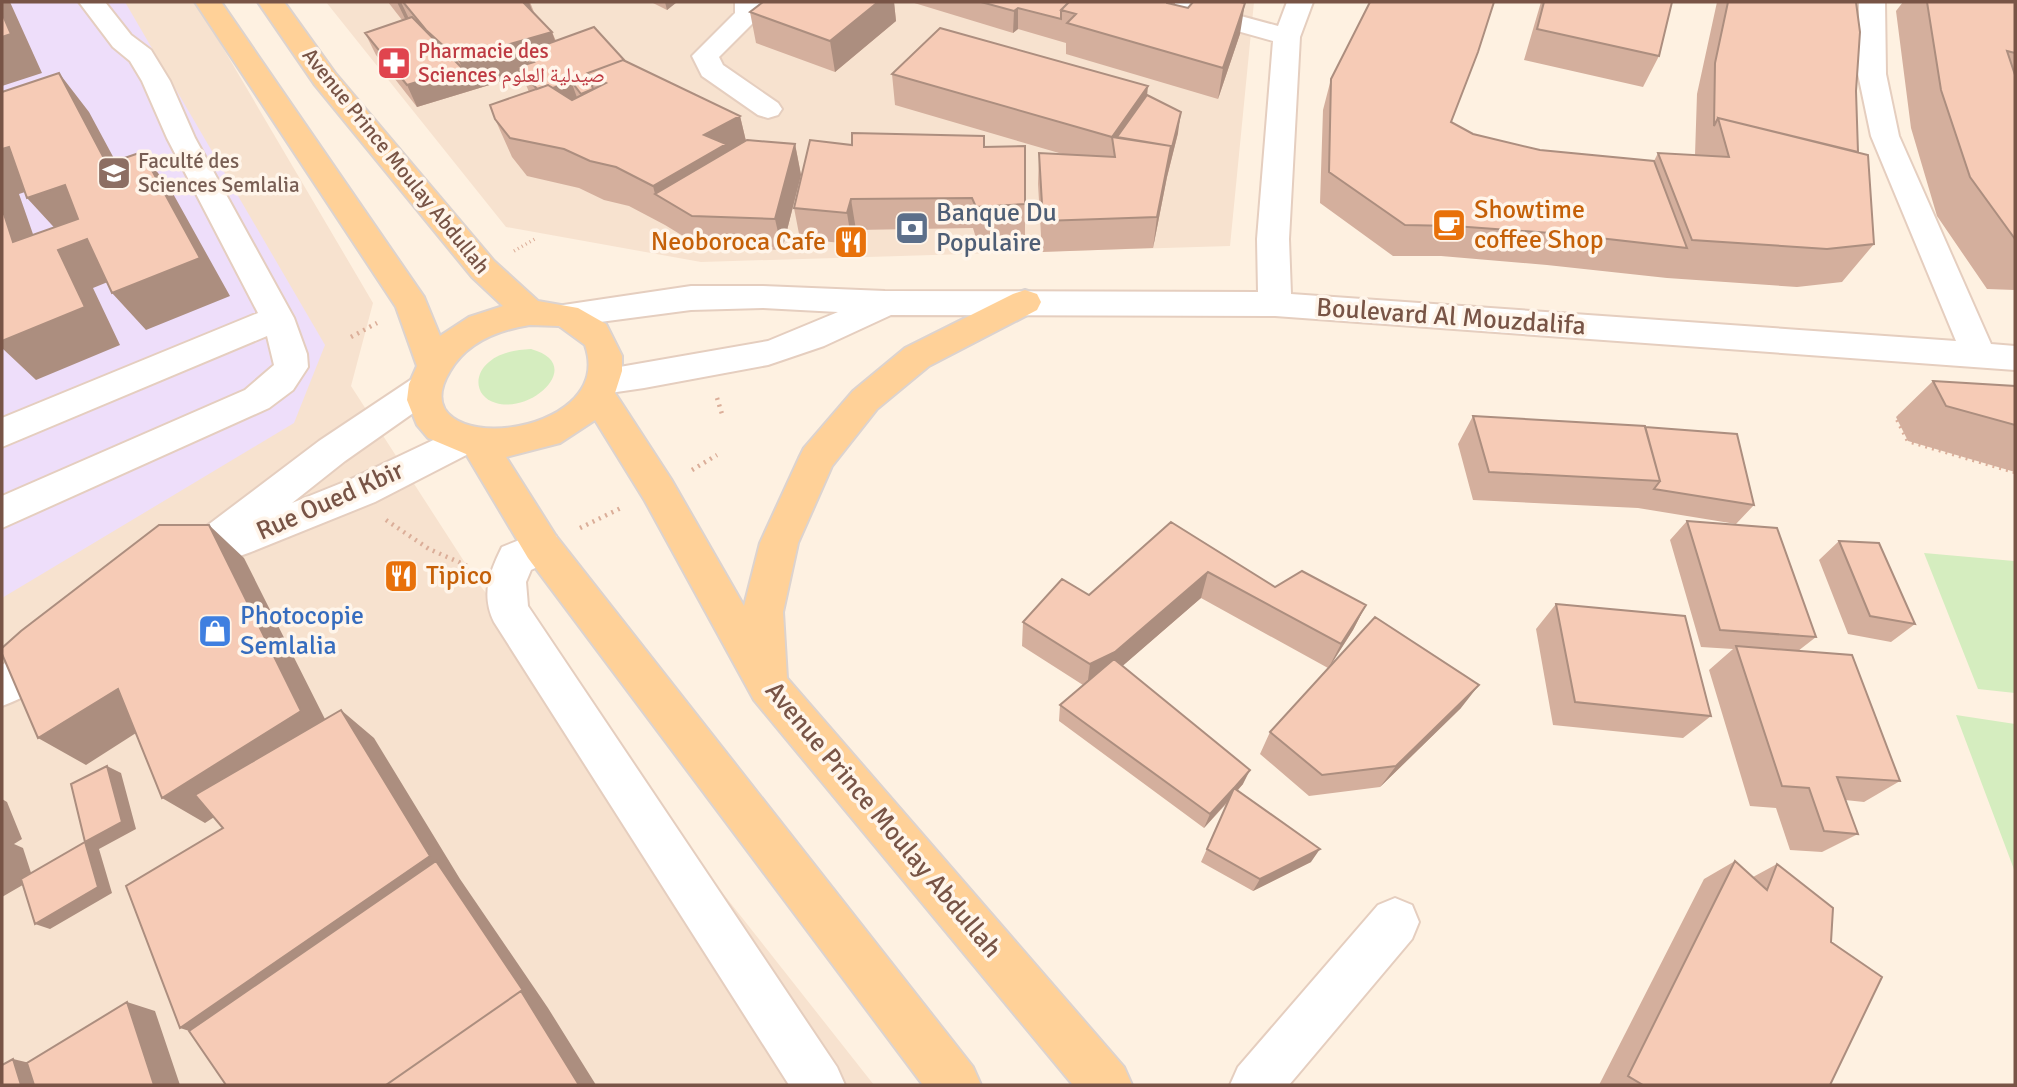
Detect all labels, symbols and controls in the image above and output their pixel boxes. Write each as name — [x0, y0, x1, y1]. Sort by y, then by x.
place label: Pharmacie des Sciences صيدلية العلوم — [418, 38, 605, 89]
street label: Avenue Prince Moulay Abdullah — [297, 43, 495, 279]
pharmacy icon: Pharmacie des Sciences صيدلية العلوم — [375, 44, 413, 82]
place label: Faculté des Sciences Semlalia — [138, 148, 300, 198]
school or university icon: Faculté des Sciences Semlalia — [95, 154, 133, 192]
place label: Showtime coffee Shop — [1474, 194, 1604, 256]
place label: Banque Du Populaire — [936, 197, 1057, 259]
cafe icon: Showtime coffee Shop — [1430, 206, 1468, 244]
bank icon: Banque Du Populaire — [893, 209, 931, 247]
restaurant icon: Neoboroca Cafe — [832, 223, 870, 261]
place label: Neoboroca Cafe — [651, 226, 826, 258]
street label: Boulevard Al Mouzdalifa — [1315, 292, 1587, 342]
street label: Rue Oued Kbir — [252, 454, 409, 548]
restaurant icon: Tipico — [382, 557, 420, 595]
place label: Tipico — [426, 560, 492, 592]
place label: Photocopie Semlalia — [240, 600, 364, 662]
shop icon: Photocopie Semlalia — [196, 612, 234, 650]
street label: Avenue Prince Moulay Abdullah — [758, 675, 1008, 965]

